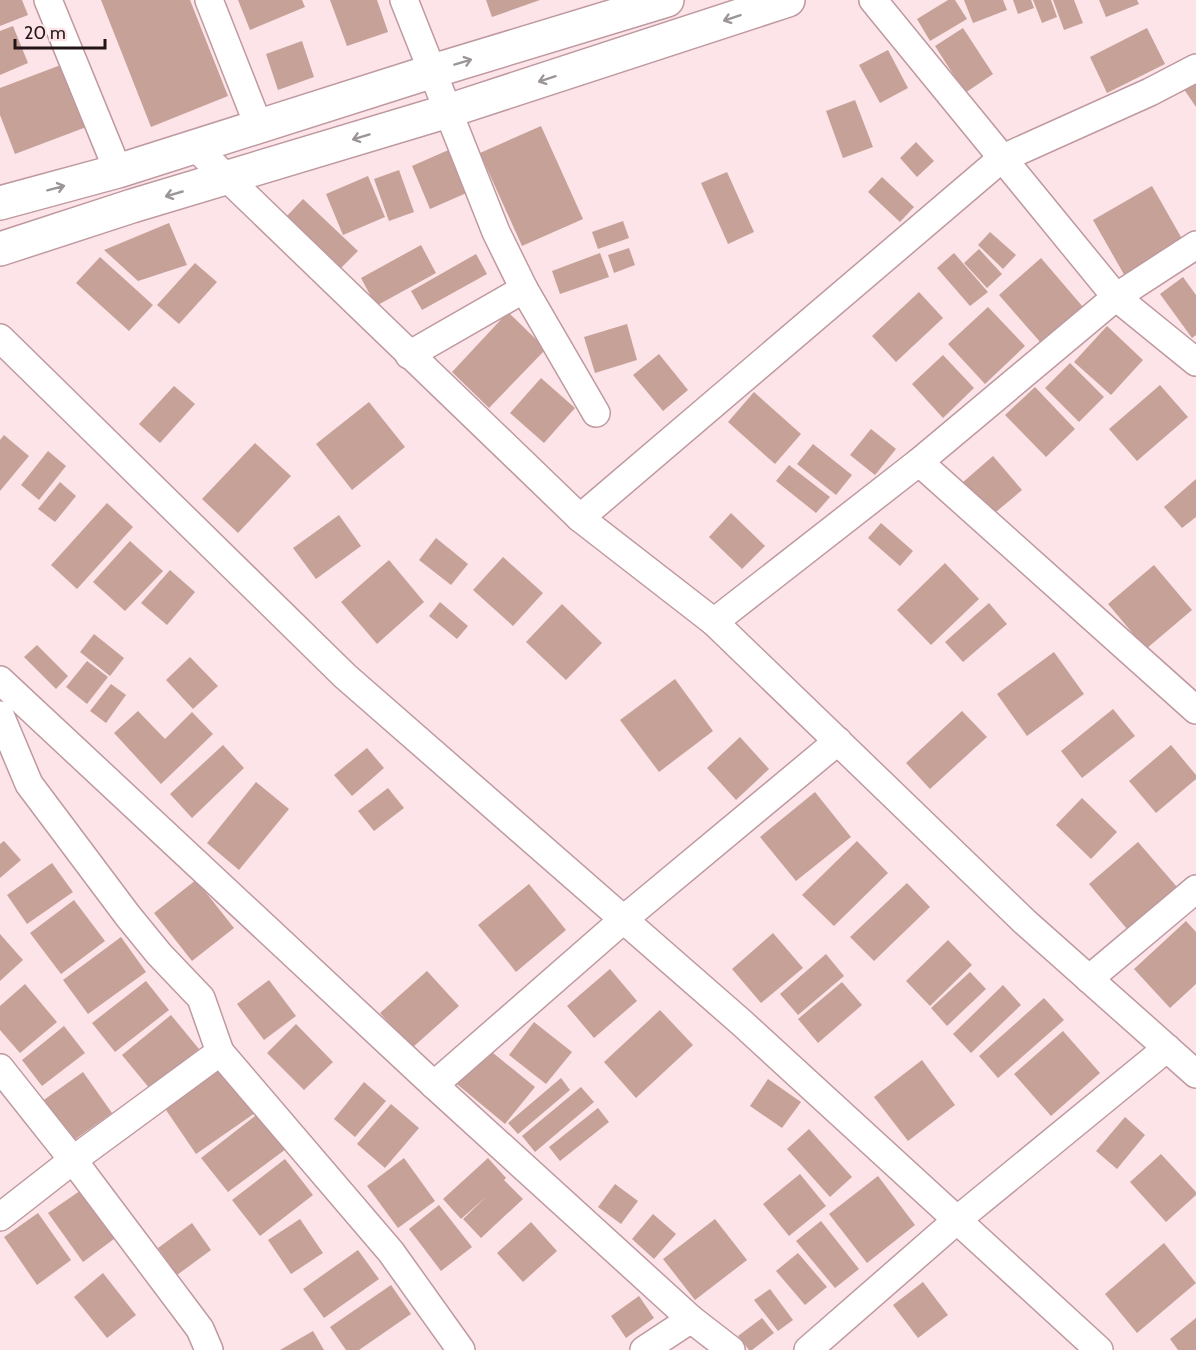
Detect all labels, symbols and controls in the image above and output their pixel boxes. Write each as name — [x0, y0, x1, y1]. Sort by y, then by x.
scale bar — [15, 12, 105, 50]
one-way arrow — [723, 13, 742, 24]
text: 20 m — [24, 22, 66, 44]
one-way arrow — [453, 56, 472, 67]
one-way arrow — [538, 74, 557, 85]
one-way arrow — [351, 132, 370, 143]
one-way arrow — [47, 182, 66, 193]
one-way arrow — [165, 189, 184, 200]

